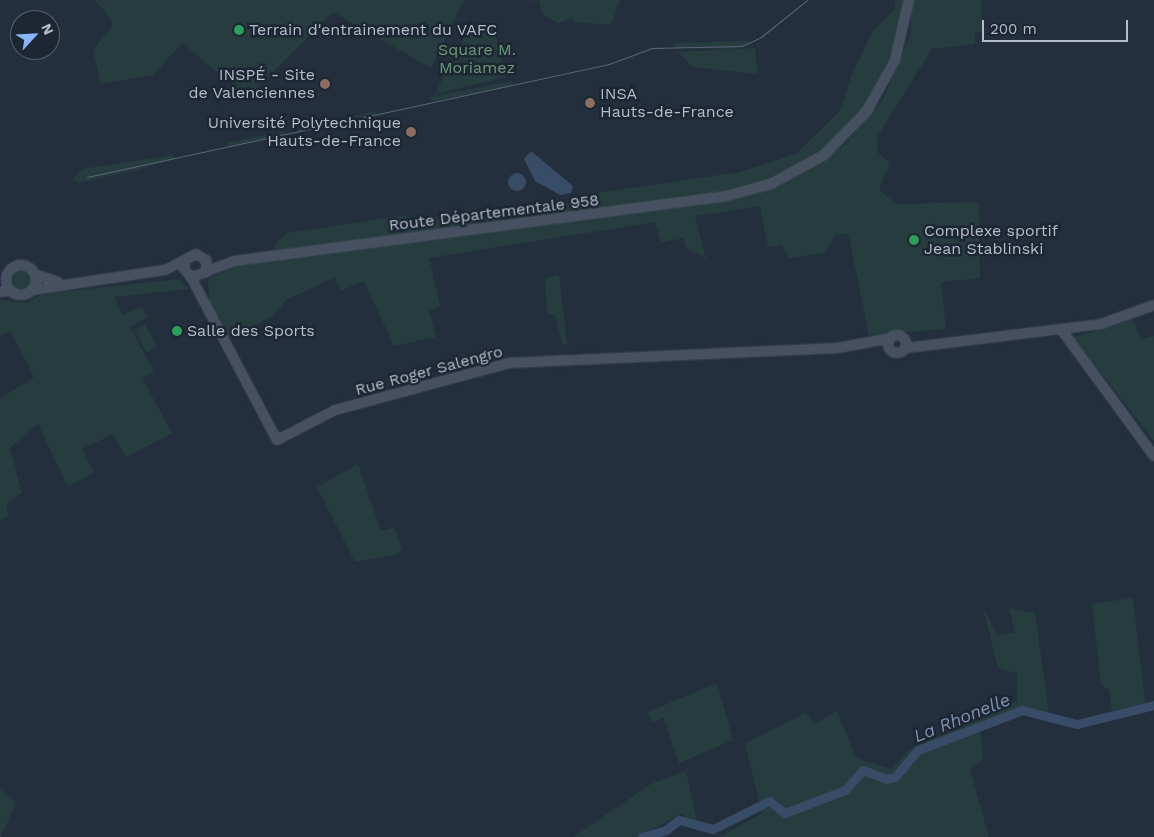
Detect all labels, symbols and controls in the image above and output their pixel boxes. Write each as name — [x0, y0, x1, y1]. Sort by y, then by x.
north arrow — [10, 10, 60, 60]
scale bar — [984, 10, 1130, 42]
place label: Terrain d'entrainement du VAFC — [249, 20, 498, 40]
text: 200 m — [990, 20, 1037, 38]
text: N — [38, 21, 57, 37]
marker: Terrain d'entrainement du VAFC — [233, 24, 245, 36]
park label: Square M. Moriamez — [438, 40, 516, 78]
place label: INSPÉ - Site de Valenciennes — [188, 65, 315, 103]
marker: INSPÉ - Site de Valenciennes — [319, 78, 331, 90]
place label: INSA Hauts-de-France — [600, 84, 734, 122]
marker: INSA Hauts-de-France — [584, 97, 596, 109]
place label: Université Polytechnique Hauts-de-France — [208, 113, 401, 151]
marker: Université Polytechnique Hauts-de-France — [405, 126, 417, 138]
street label: Route Départementale 958 — [388, 191, 600, 235]
place label: Complexe sportif Jean Stablinski — [924, 221, 1058, 259]
marker: Complexe sportif Jean Stablinski — [908, 234, 920, 246]
place label: Salle des Sports — [187, 321, 315, 341]
marker: Salle des Sports — [171, 325, 183, 337]
street label: Rue Roger Salengro — [353, 342, 505, 400]
water label: La Rhonelle — [911, 689, 1013, 747]

